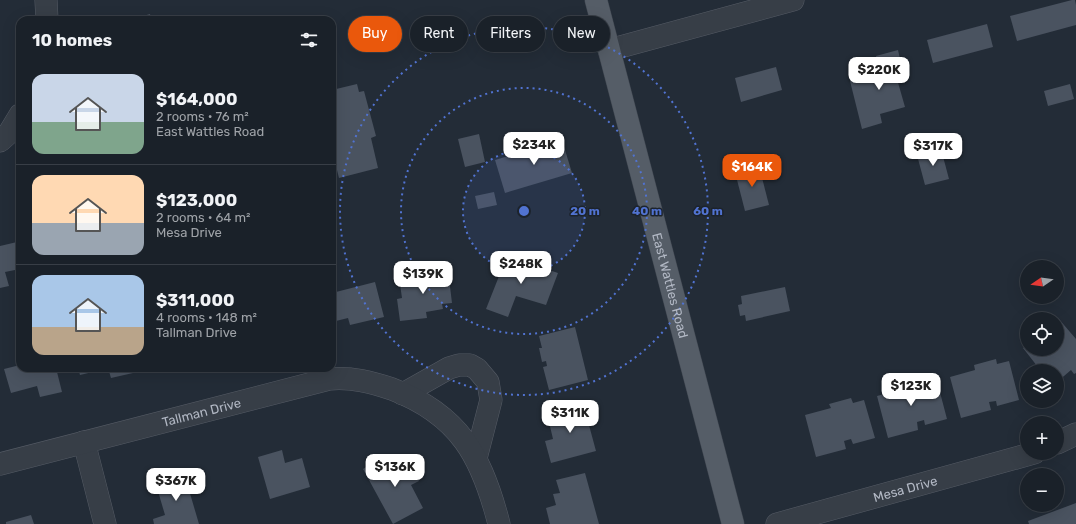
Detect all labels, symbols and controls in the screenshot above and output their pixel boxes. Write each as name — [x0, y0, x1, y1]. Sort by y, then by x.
chip: Buy — [348, 16, 402, 52]
chip: Rent — [410, 16, 468, 52]
chip: Filters — [476, 16, 545, 52]
chip: New — [553, 16, 610, 52]
icon: filters — [298, 29, 320, 51]
text: 10 homes — [32, 30, 112, 50]
pin: $220K — [851, 57, 907, 91]
text: $220K — [857, 62, 901, 77]
text: $164,000 — [156, 89, 238, 109]
icon: home — [64, 90, 112, 138]
text: 2 rooms · 76 m² — [156, 109, 249, 124]
text: East Wattles Road — [156, 124, 264, 139]
pin: $234K — [506, 132, 562, 166]
pin: $317K — [905, 133, 961, 167]
text: $234K — [512, 137, 556, 152]
text: $317K — [913, 138, 953, 153]
pin: $164K — [724, 154, 780, 188]
text: $164K — [731, 159, 773, 174]
text: $123,000 — [156, 190, 237, 210]
icon: home — [64, 191, 112, 239]
centre of rings — [517, 204, 531, 218]
text: 20 m — [570, 204, 600, 218]
text: 40 m — [632, 204, 662, 218]
text: 60 m — [693, 204, 723, 218]
text: 2 rooms · 64 m² — [156, 210, 251, 225]
text: Mesa Drive — [156, 225, 222, 240]
street label: East Wattles Road — [650, 231, 692, 340]
pin: $248K — [493, 251, 549, 285]
text: $248K — [499, 256, 543, 271]
north arrow — [1020, 260, 1064, 304]
map controls — [1020, 260, 1064, 512]
pin: $139K — [395, 261, 451, 295]
text: $139K — [403, 266, 443, 281]
text: $311,000 — [156, 290, 235, 310]
icon: home — [64, 291, 112, 339]
text: 4 rooms · 148 m² — [156, 310, 257, 325]
button: locate — [1020, 312, 1064, 356]
text: Tallman Drive — [156, 325, 237, 340]
button: layers — [1020, 364, 1064, 408]
pin: $123K — [883, 373, 939, 407]
text: $123K — [891, 378, 931, 393]
street label: Tallman Drive — [160, 395, 242, 429]
pin: $311K — [542, 400, 598, 434]
text: $311K — [551, 405, 589, 420]
button: + — [1020, 416, 1064, 460]
pin: $136K — [367, 454, 423, 488]
text: $136K — [375, 459, 415, 474]
pin: $367K — [148, 468, 204, 502]
button: − — [1020, 468, 1064, 512]
text: $367K — [155, 473, 197, 488]
street label: Mesa Drive — [871, 473, 939, 505]

